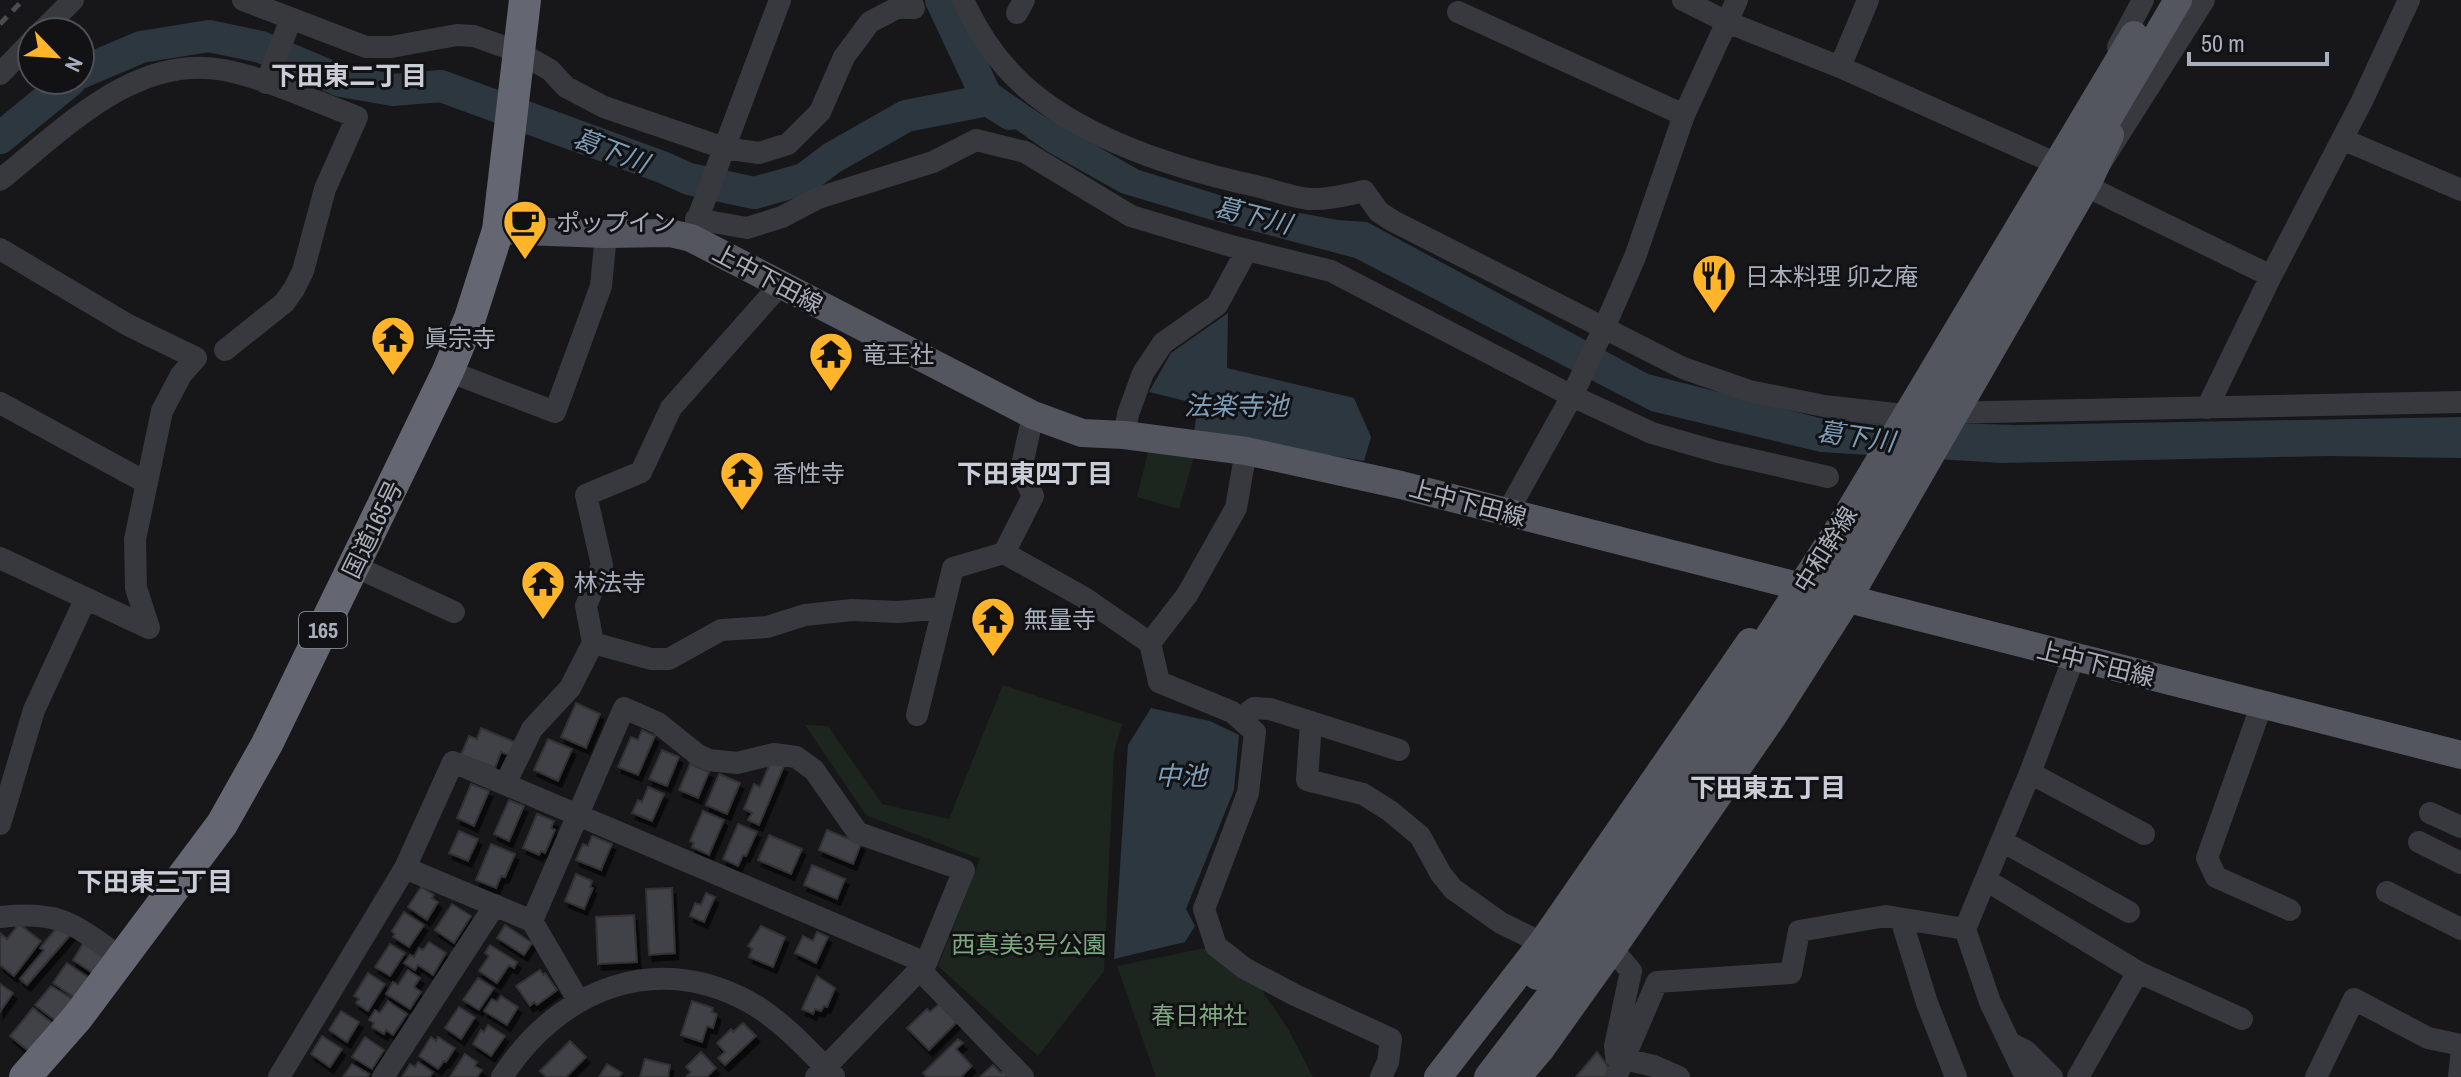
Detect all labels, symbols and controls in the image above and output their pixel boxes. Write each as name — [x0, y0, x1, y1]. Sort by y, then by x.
north arrow — [16, 16, 96, 96]
scale bar — [2189, 16, 2327, 66]
text: 50 m — [2201, 27, 2245, 59]
text: N — [58, 52, 90, 77]
district label: 下田東二丁目 — [271, 58, 427, 93]
water label: 葛下川 — [568, 120, 656, 181]
water label: 葛下川 — [1211, 189, 1298, 242]
cafe icon: ポップイン — [501, 198, 549, 261]
place label: ポップイン — [556, 206, 676, 238]
street label: 上中下田線 — [708, 236, 828, 320]
restaurant icon: 日本料理 卯之庵 — [1690, 252, 1738, 315]
place label: 日本料理 卯之庵 — [1745, 260, 1918, 292]
temple icon: 眞宗寺 — [369, 314, 417, 377]
place label: 眞宗寺 — [424, 322, 496, 354]
temple icon: 竜王社 — [807, 330, 855, 393]
place label: 竜王社 — [862, 338, 934, 370]
water label: 法楽寺池 — [1184, 388, 1291, 423]
water label: 葛下川 — [1815, 413, 1900, 459]
temple icon: 香性寺 — [718, 449, 766, 512]
district label: 下田東四丁目 — [957, 456, 1113, 491]
place label: 香性寺 — [773, 457, 845, 489]
street label: 上中下田線 — [1406, 471, 1530, 533]
street label: 国道165号 — [335, 475, 409, 583]
street label: 中和幹線 — [1786, 500, 1864, 598]
temple icon: 林法寺 — [519, 558, 567, 621]
place label: 林法寺 — [574, 566, 646, 598]
temple icon: 無量寺 — [969, 595, 1017, 658]
place label: 無量寺 — [1024, 603, 1096, 635]
road number: 165 — [299, 612, 347, 648]
street label: 上中下田線 — [2034, 633, 2158, 693]
water label: 中池 — [1155, 758, 1210, 793]
district label: 下田東五丁目 — [1690, 770, 1846, 805]
district label: 下田東三丁目 — [77, 864, 233, 899]
park label: 西真美3号公園 — [952, 928, 1106, 960]
park label: 春日神社 — [1151, 999, 1247, 1031]

